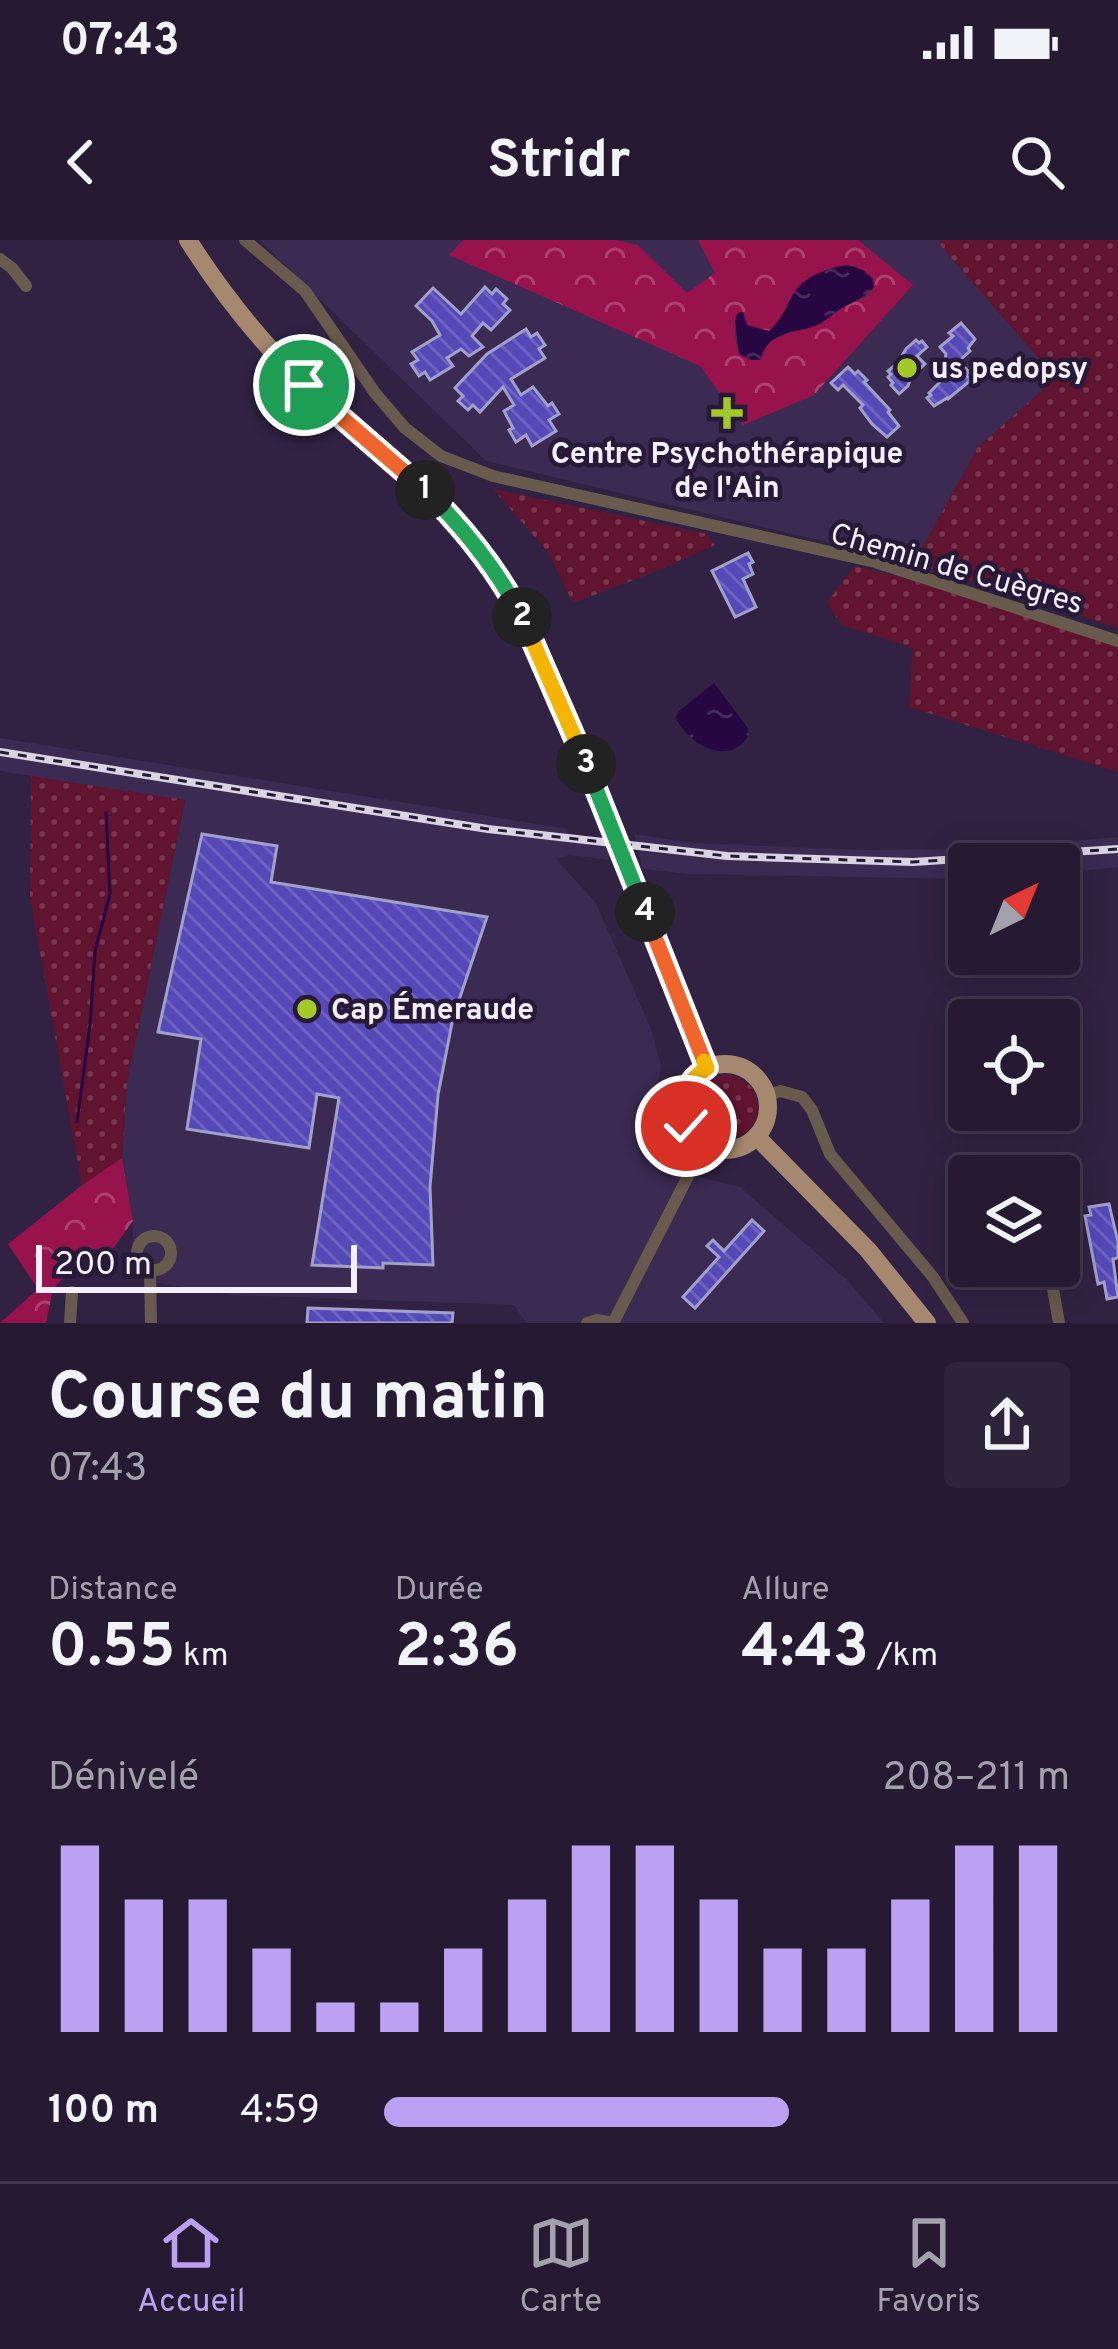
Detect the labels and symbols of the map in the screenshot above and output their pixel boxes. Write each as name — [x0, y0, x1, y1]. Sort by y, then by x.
pin — [253, 334, 355, 436]
place label: us pedopsy — [931, 352, 1088, 389]
marker: us pedopsy — [894, 355, 920, 381]
marker: Centre Psychothérapique de l'Ain — [711, 397, 743, 429]
place label: Centre Psychothérapique de l'Ain — [551, 437, 903, 508]
pin: 1 — [395, 460, 455, 520]
street label: Chemin de Cuègres — [826, 517, 1087, 624]
pin: 2 — [492, 587, 552, 647]
pin: 3 — [556, 734, 616, 794]
north arrow — [948, 843, 1080, 975]
pin: 4 — [615, 882, 675, 942]
place label: Cap Émeraude — [331, 991, 534, 1030]
marker: Cap Émeraude — [294, 996, 320, 1022]
pin — [635, 1075, 737, 1177]
scale bar — [36, 1239, 357, 1292]

